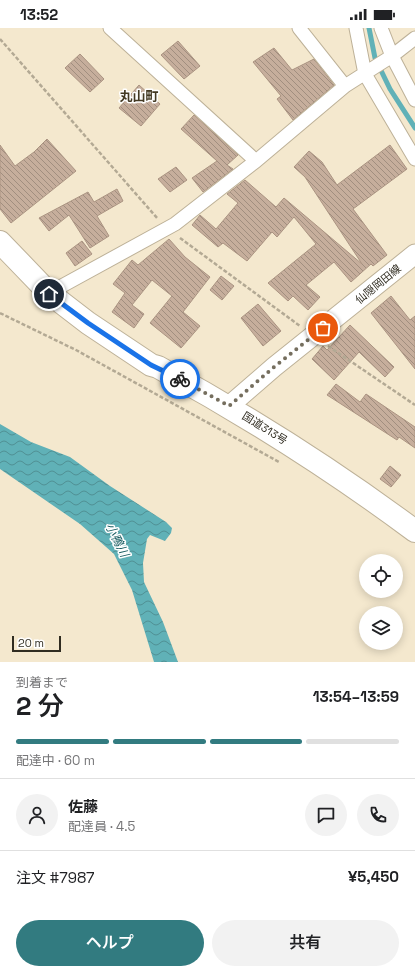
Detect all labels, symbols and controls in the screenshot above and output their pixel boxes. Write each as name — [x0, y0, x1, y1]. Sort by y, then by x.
text: 13:52 — [20, 5, 58, 24]
district label: 丸山町 — [119, 88, 159, 105]
street label: 仙隠岡田線 — [352, 261, 404, 307]
pin — [32, 277, 66, 311]
icon: home — [38, 283, 60, 305]
pin — [306, 311, 340, 345]
icon: bag — [312, 317, 334, 339]
courier — [160, 359, 200, 399]
icon: bike — [169, 368, 191, 390]
street label: 国道313号 — [240, 409, 290, 447]
water label: 小鴨川 — [102, 520, 133, 561]
map controls — [359, 554, 403, 650]
button: locate — [359, 554, 403, 598]
button: layers — [359, 606, 403, 650]
scale bar — [12, 634, 61, 653]
text: 20 m — [18, 636, 44, 650]
text: 到着まで — [16, 674, 68, 691]
text: 13:54–13:59 — [313, 687, 399, 706]
text: 2 分 — [16, 689, 64, 723]
text: 配達中 · 60 m — [16, 752, 95, 769]
button: person — [16, 794, 58, 836]
button: chat — [305, 794, 347, 836]
button: phone — [357, 794, 399, 836]
text: 佐藤 — [68, 797, 98, 816]
text: 配達員 · 4.5 — [68, 818, 135, 835]
text: ¥5,450 — [348, 867, 399, 886]
text: 注文 #7987 — [16, 868, 95, 887]
button: ヘルプ — [16, 920, 204, 966]
button: 共有 — [212, 920, 399, 966]

